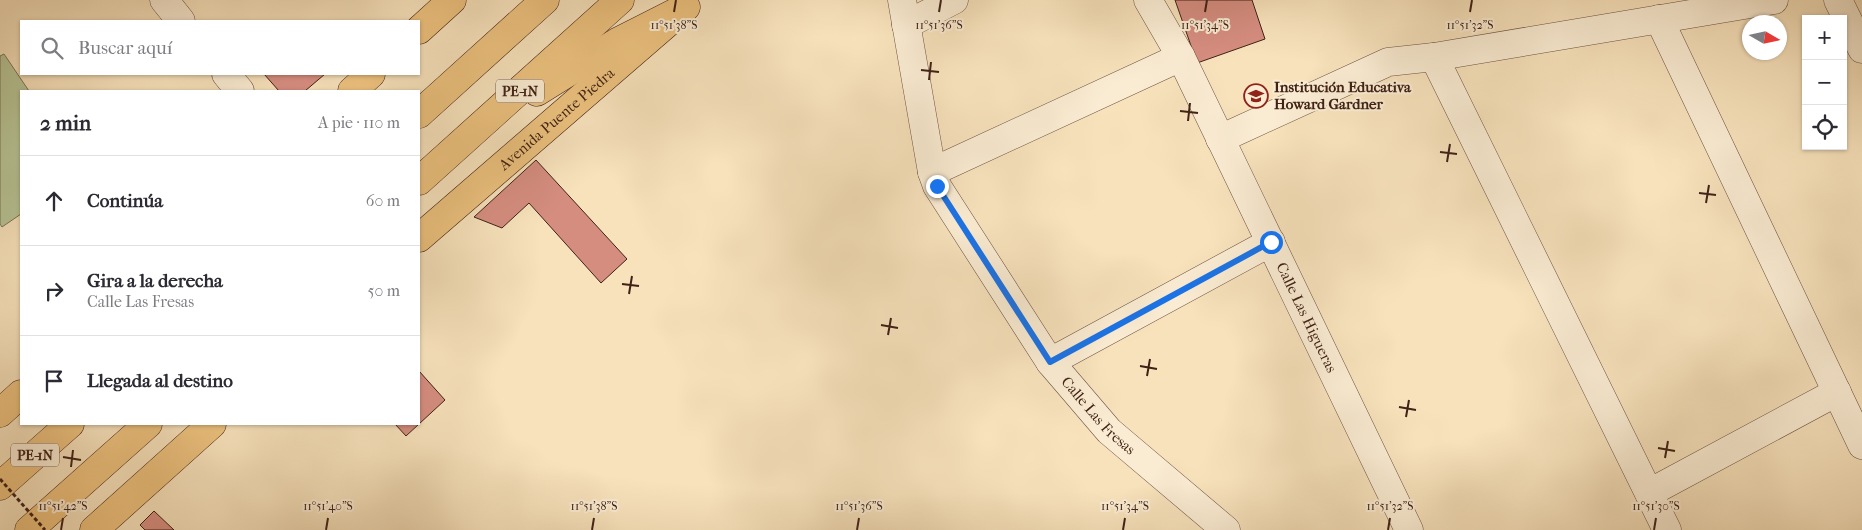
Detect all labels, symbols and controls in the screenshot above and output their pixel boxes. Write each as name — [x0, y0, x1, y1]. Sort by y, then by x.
north arrow — [1742, 15, 1787, 60]
map controls — [1802, 15, 1847, 150]
button: + — [1802, 15, 1847, 60]
text: 11°51'38"S — [651, 18, 697, 32]
text: 11°51'36"S — [915, 18, 963, 32]
text: 11°51'34"S — [1181, 18, 1229, 32]
text: 11°51'32"S — [1447, 18, 1493, 32]
search box — [20, 20, 420, 75]
icon: search — [38, 34, 66, 62]
text: Buscar aquí — [78, 37, 172, 59]
button: − — [1802, 60, 1847, 105]
street label: Avenida Puente Piedra — [494, 63, 619, 175]
place label: Institución Educativa Howard Gardner — [1274, 78, 1412, 113]
road number: PE-1N — [496, 80, 544, 102]
school or university icon: Institución Educativa Howard Gardner — [1243, 83, 1269, 109]
button: locate — [1802, 105, 1847, 150]
text: 2 min — [40, 111, 91, 135]
text: A pie · 110 m — [318, 113, 400, 132]
route end — [926, 175, 949, 198]
icon: ahead — [40, 187, 68, 215]
text: Continúa — [87, 190, 163, 212]
text: 60 m — [366, 191, 400, 210]
route start — [1260, 231, 1283, 254]
street label: Calle Las Higueras — [1272, 260, 1341, 376]
text: Gira a la derecha — [87, 270, 223, 292]
icon: right — [40, 277, 68, 305]
text: 50 m — [368, 281, 400, 300]
text: Calle Las Fresas — [87, 292, 194, 311]
icon: arrive — [40, 367, 68, 395]
text: Llegada al destino — [87, 370, 233, 392]
street label: Calle Las Fresas — [1058, 373, 1139, 459]
road number: PE-1N — [11, 444, 59, 466]
text: 11°51'42"S — [38, 499, 88, 513]
text: 11°51'40"S — [303, 499, 353, 513]
text: 11°51'38"S — [571, 499, 617, 513]
text: 11°51'36"S — [835, 499, 883, 513]
text: 11°51'34"S — [1101, 499, 1149, 513]
text: 11°51'32"S — [1367, 499, 1413, 513]
text: 11°51'30"S — [1632, 499, 1680, 513]

